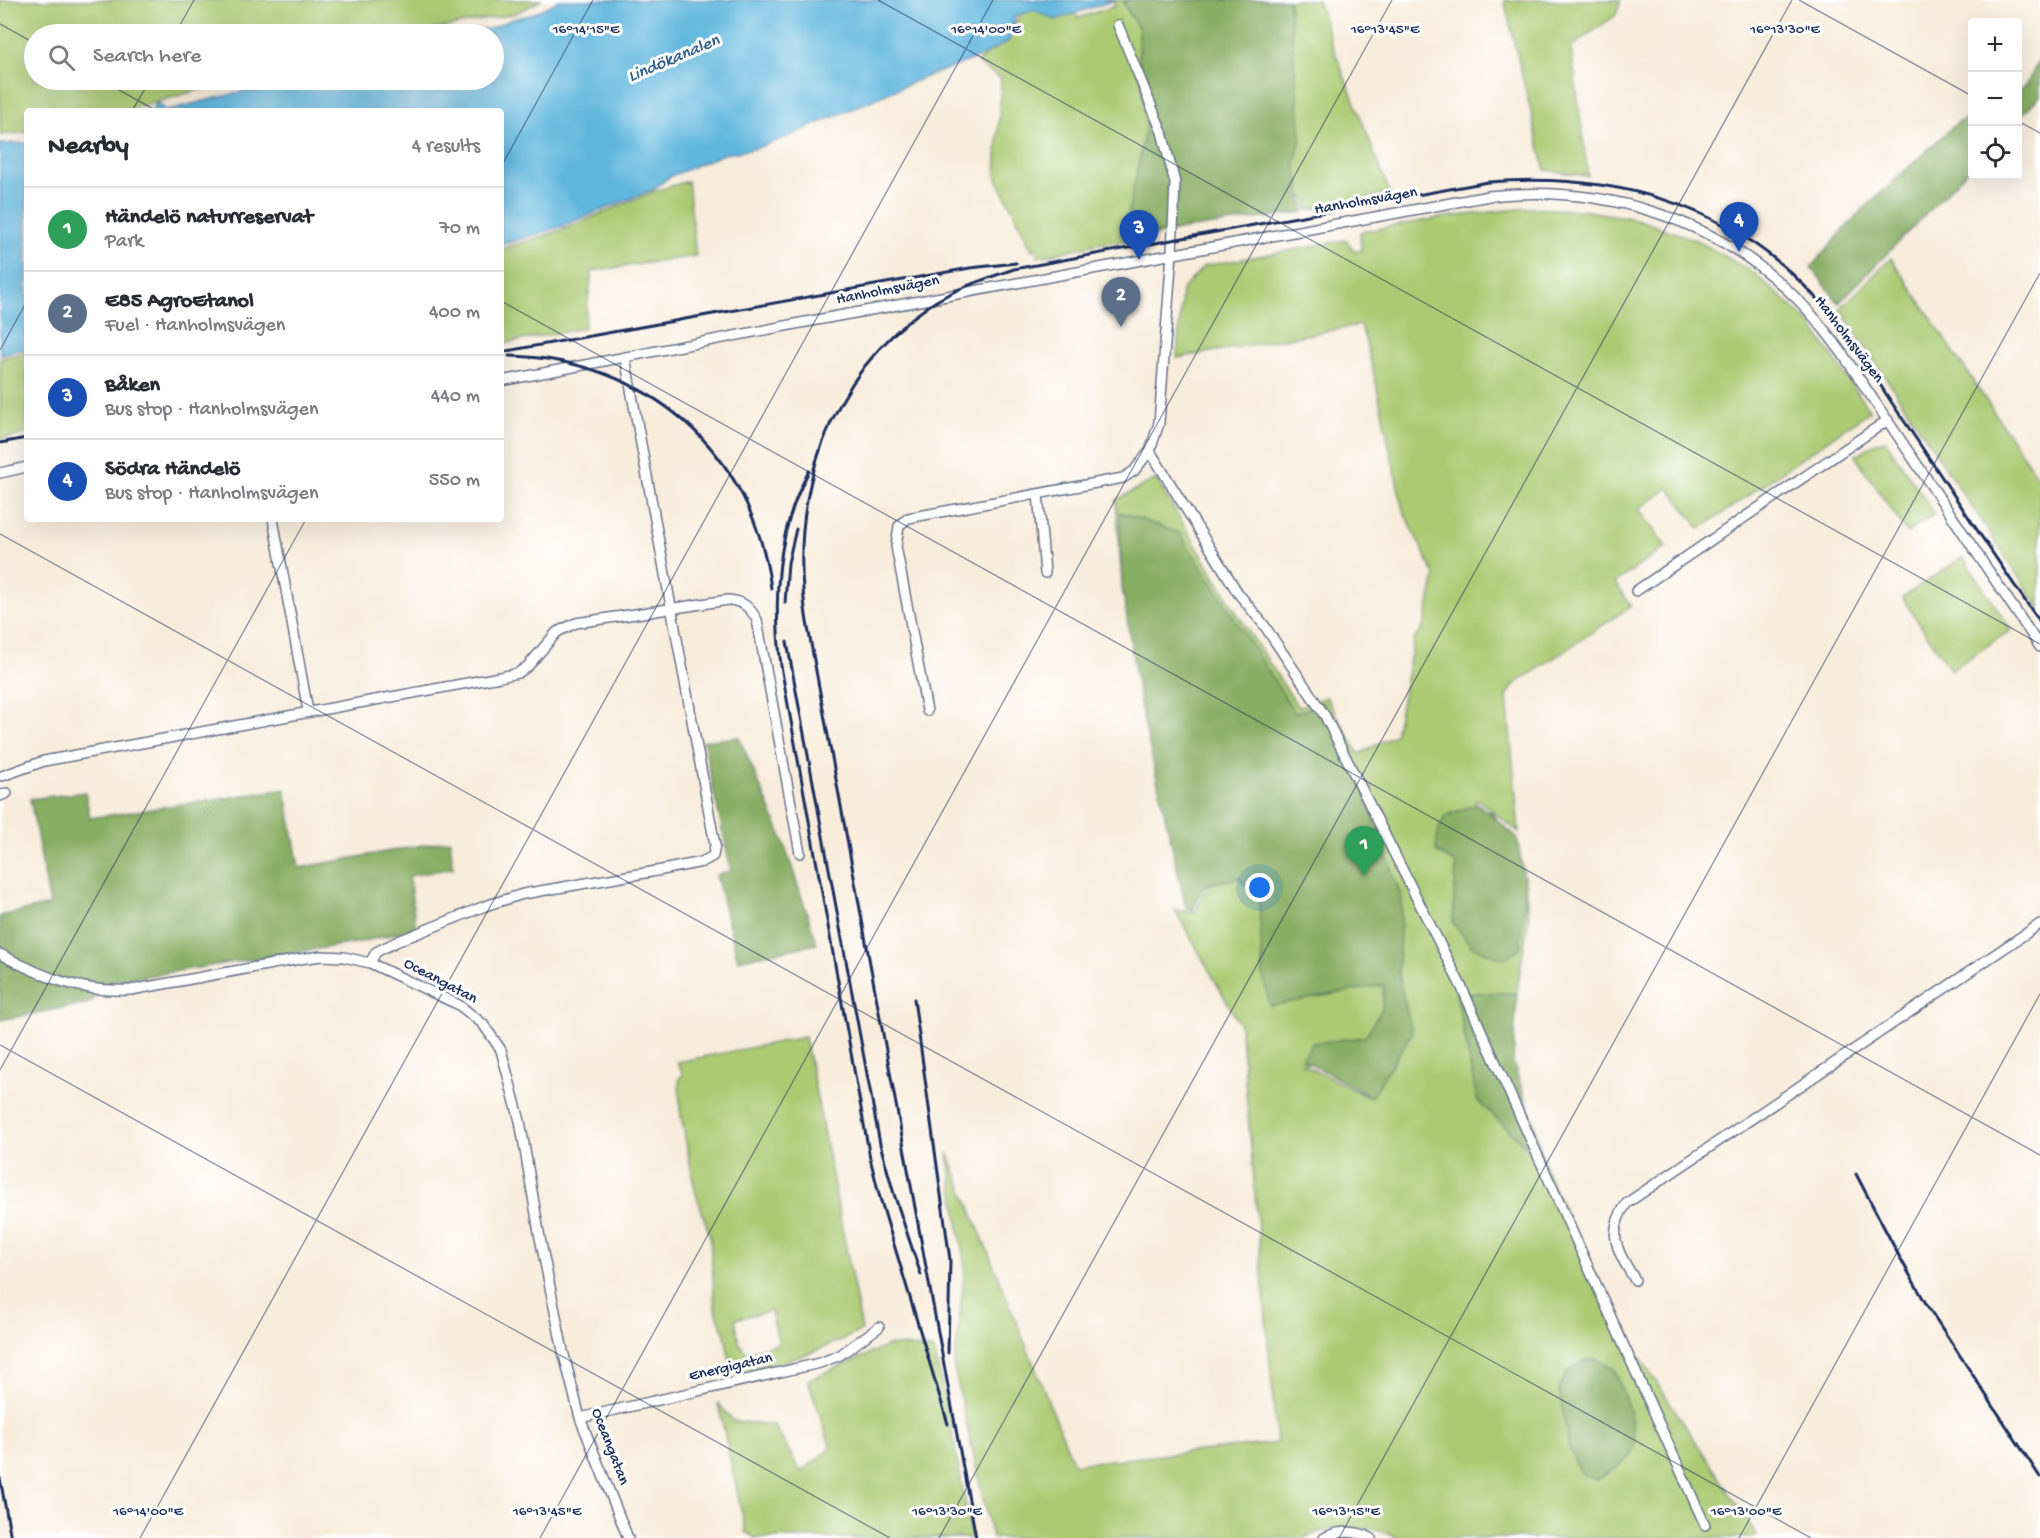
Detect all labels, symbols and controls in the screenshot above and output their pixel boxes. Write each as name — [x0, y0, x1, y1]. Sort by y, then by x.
map controls — [1968, 18, 2022, 180]
button: + — [1968, 18, 2022, 72]
text: 16°14'15"E — [552, 21, 620, 39]
text: 16°14'00"E — [950, 21, 1022, 39]
text: 16°13'45"E — [1350, 21, 1420, 39]
text: 16°13'30"E — [1749, 21, 1821, 39]
search box — [24, 24, 504, 90]
water label: Lindökanalen — [625, 30, 723, 88]
icon: search — [45, 41, 78, 74]
text: Search here — [93, 44, 201, 70]
button: − — [1968, 72, 2022, 126]
button: locate — [1968, 126, 2022, 180]
text: Nearby — [48, 132, 129, 163]
text: 4 results — [412, 136, 480, 159]
street label: Hanholmsvägen — [1313, 184, 1419, 220]
pin: 4 — [1720, 202, 1758, 252]
text: Händelö naturreservat — [105, 205, 313, 231]
pin: 3 — [1120, 210, 1158, 260]
text: 1 — [63, 218, 72, 241]
text: 70 m — [439, 218, 480, 241]
text: Park — [105, 231, 143, 254]
street label: Hanholmsvägen — [835, 272, 941, 310]
pin: 2 — [1102, 278, 1140, 327]
text: E85 AgroEtanol — [105, 289, 254, 315]
street label: Hanholmsvägen — [1809, 293, 1887, 388]
text: 2 — [63, 302, 72, 325]
text: 400 m — [429, 302, 480, 325]
text: Fuel · Hanholmsvägen — [105, 315, 285, 338]
text: Båken — [105, 373, 160, 399]
text: 3 — [62, 386, 73, 409]
text: 440 m — [431, 386, 480, 409]
text: Bus stop · Hanholmsvägen — [105, 399, 318, 422]
text: Södra Händelö — [105, 457, 240, 483]
text: 4 — [63, 470, 72, 493]
text: 550 m — [429, 470, 480, 493]
text: Bus stop · Hanholmsvägen — [105, 483, 318, 506]
pin: 1 — [1344, 826, 1384, 876]
your location — [1245, 873, 1274, 902]
street label: Oceangatan — [400, 955, 480, 1010]
street label: Energigatan — [687, 1349, 775, 1387]
street label: Oceangatan — [586, 1406, 632, 1488]
text: 16°14'00"E — [112, 1503, 184, 1521]
text: 16°13'45"E — [512, 1503, 582, 1521]
text: 16°13'30"E — [911, 1503, 983, 1521]
text: 16°13'15"E — [1311, 1503, 1380, 1521]
text: 16°13'00"E — [1710, 1503, 1782, 1521]

